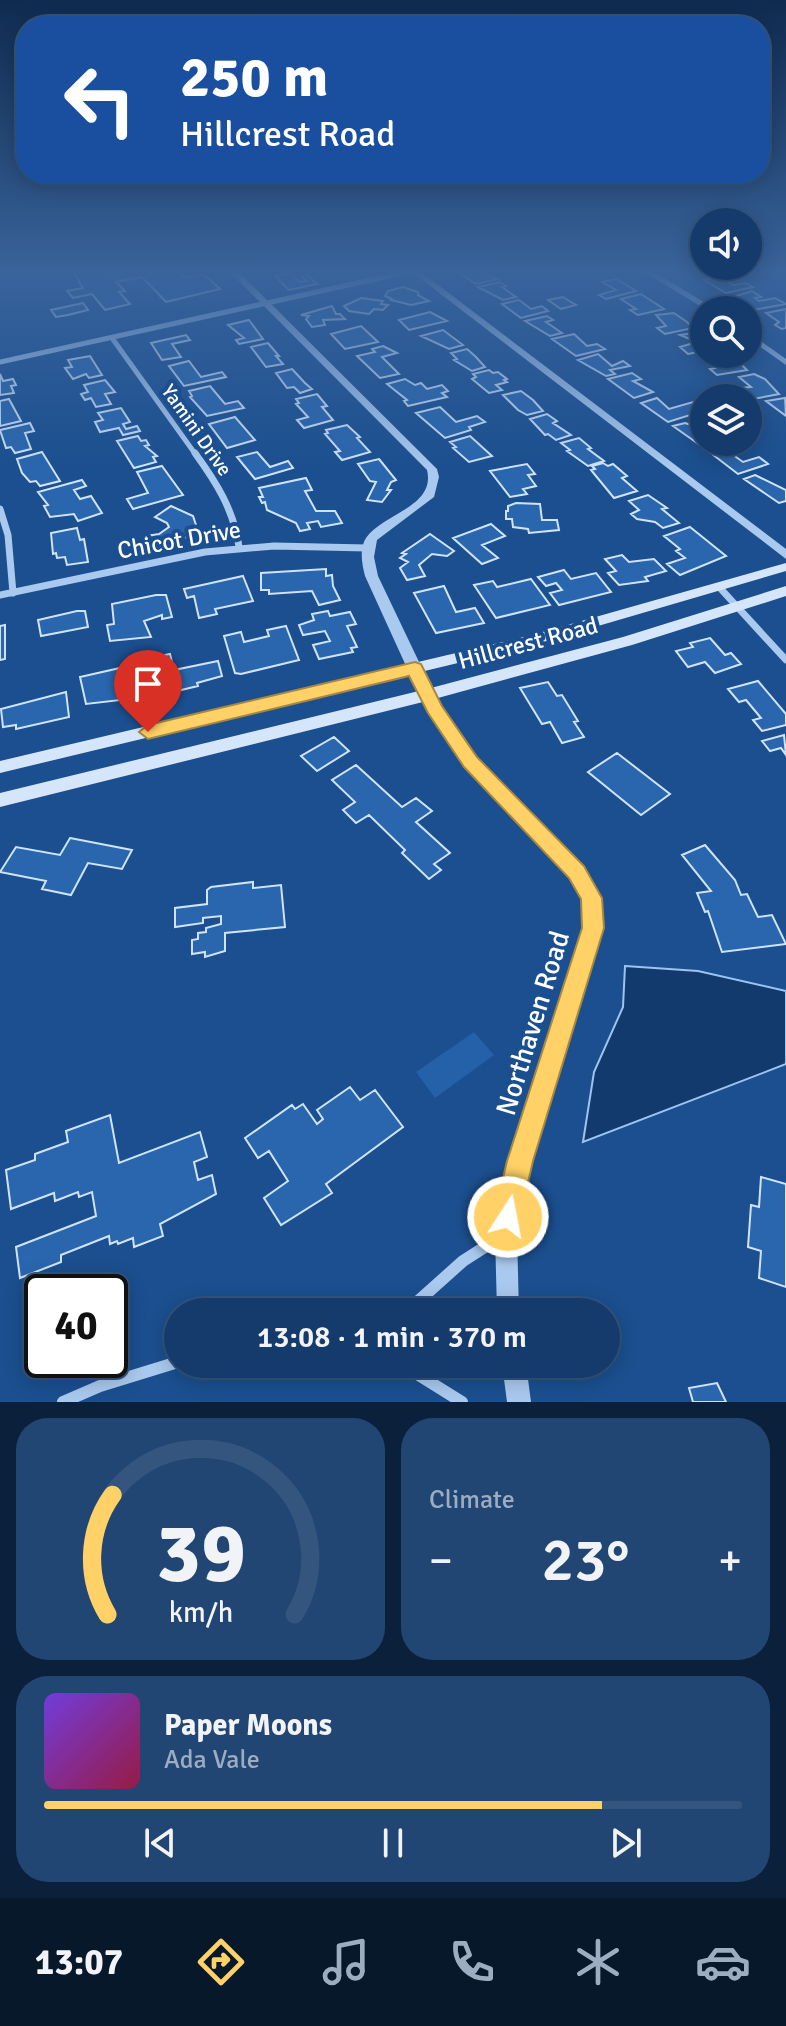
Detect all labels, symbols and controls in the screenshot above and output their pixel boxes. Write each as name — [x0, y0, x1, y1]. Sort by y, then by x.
text: 250 m — [180, 43, 328, 112]
icon: left — [48, 48, 152, 152]
text: Hillcrest Road — [180, 112, 395, 157]
map controls — [690, 208, 762, 456]
button: sound — [690, 208, 762, 280]
button: search — [690, 296, 762, 368]
street label: Yamini Drive — [156, 380, 237, 481]
button: layers — [690, 384, 762, 456]
street label: Chicot Drive — [115, 514, 243, 566]
street label: Hillcrest Road — [455, 610, 601, 676]
pin — [114, 650, 182, 732]
icon: arrive — [126, 662, 170, 706]
street label: Northaven Road — [489, 927, 577, 1120]
position arrow — [466, 1175, 550, 1259]
speed limit sign: 40 — [24, 1274, 128, 1378]
text: 13:08 · 1 min · 370 m — [257, 1319, 527, 1356]
text: Climate — [429, 1484, 515, 1516]
text: 39 — [156, 1503, 245, 1605]
text: 23° — [542, 1524, 629, 1598]
text: − — [429, 1534, 453, 1588]
text: + — [718, 1534, 742, 1588]
text: km/h — [168, 1595, 233, 1630]
text: Paper Moons — [164, 1707, 332, 1744]
text: Ada Vale — [164, 1744, 260, 1776]
icon: previous — [138, 1821, 182, 1865]
icon: pause — [371, 1821, 415, 1865]
icon: next — [604, 1821, 648, 1865]
icon: directions — [193, 1934, 249, 1990]
icon: music — [318, 1934, 374, 1990]
icon: phone — [444, 1934, 500, 1990]
icon: climate — [570, 1934, 626, 1990]
icon: car — [695, 1934, 751, 1990]
text: 13:07 — [35, 1940, 123, 1985]

